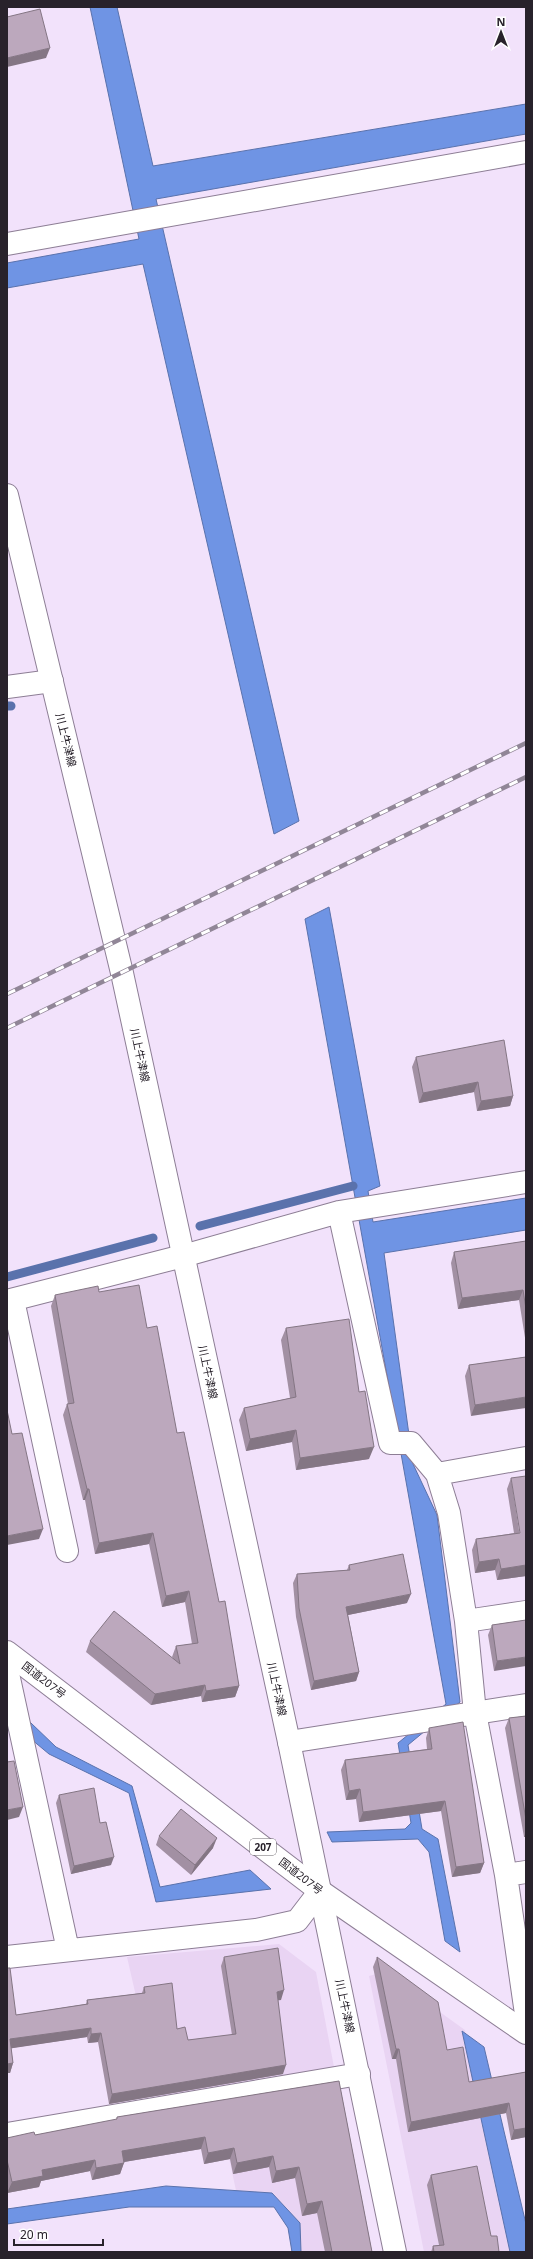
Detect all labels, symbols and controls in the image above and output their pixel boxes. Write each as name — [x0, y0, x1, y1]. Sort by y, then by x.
north arrow — [481, 12, 521, 52]
text: N — [497, 14, 505, 29]
street label: 川上牛津線 — [53, 711, 80, 768]
street label: 川上牛津線 — [127, 1026, 154, 1083]
street label: 川上牛津線 — [195, 1343, 222, 1400]
street label: 国道207号 — [19, 1658, 70, 1701]
street label: 川上牛津線 — [264, 1660, 291, 1717]
road number: 207 — [250, 1839, 276, 1855]
street label: 国道207号 — [276, 1854, 327, 1897]
street label: 川上牛津線 — [332, 1977, 359, 2034]
scale bar — [14, 2221, 103, 2247]
text: 20 m — [20, 2226, 48, 2243]

